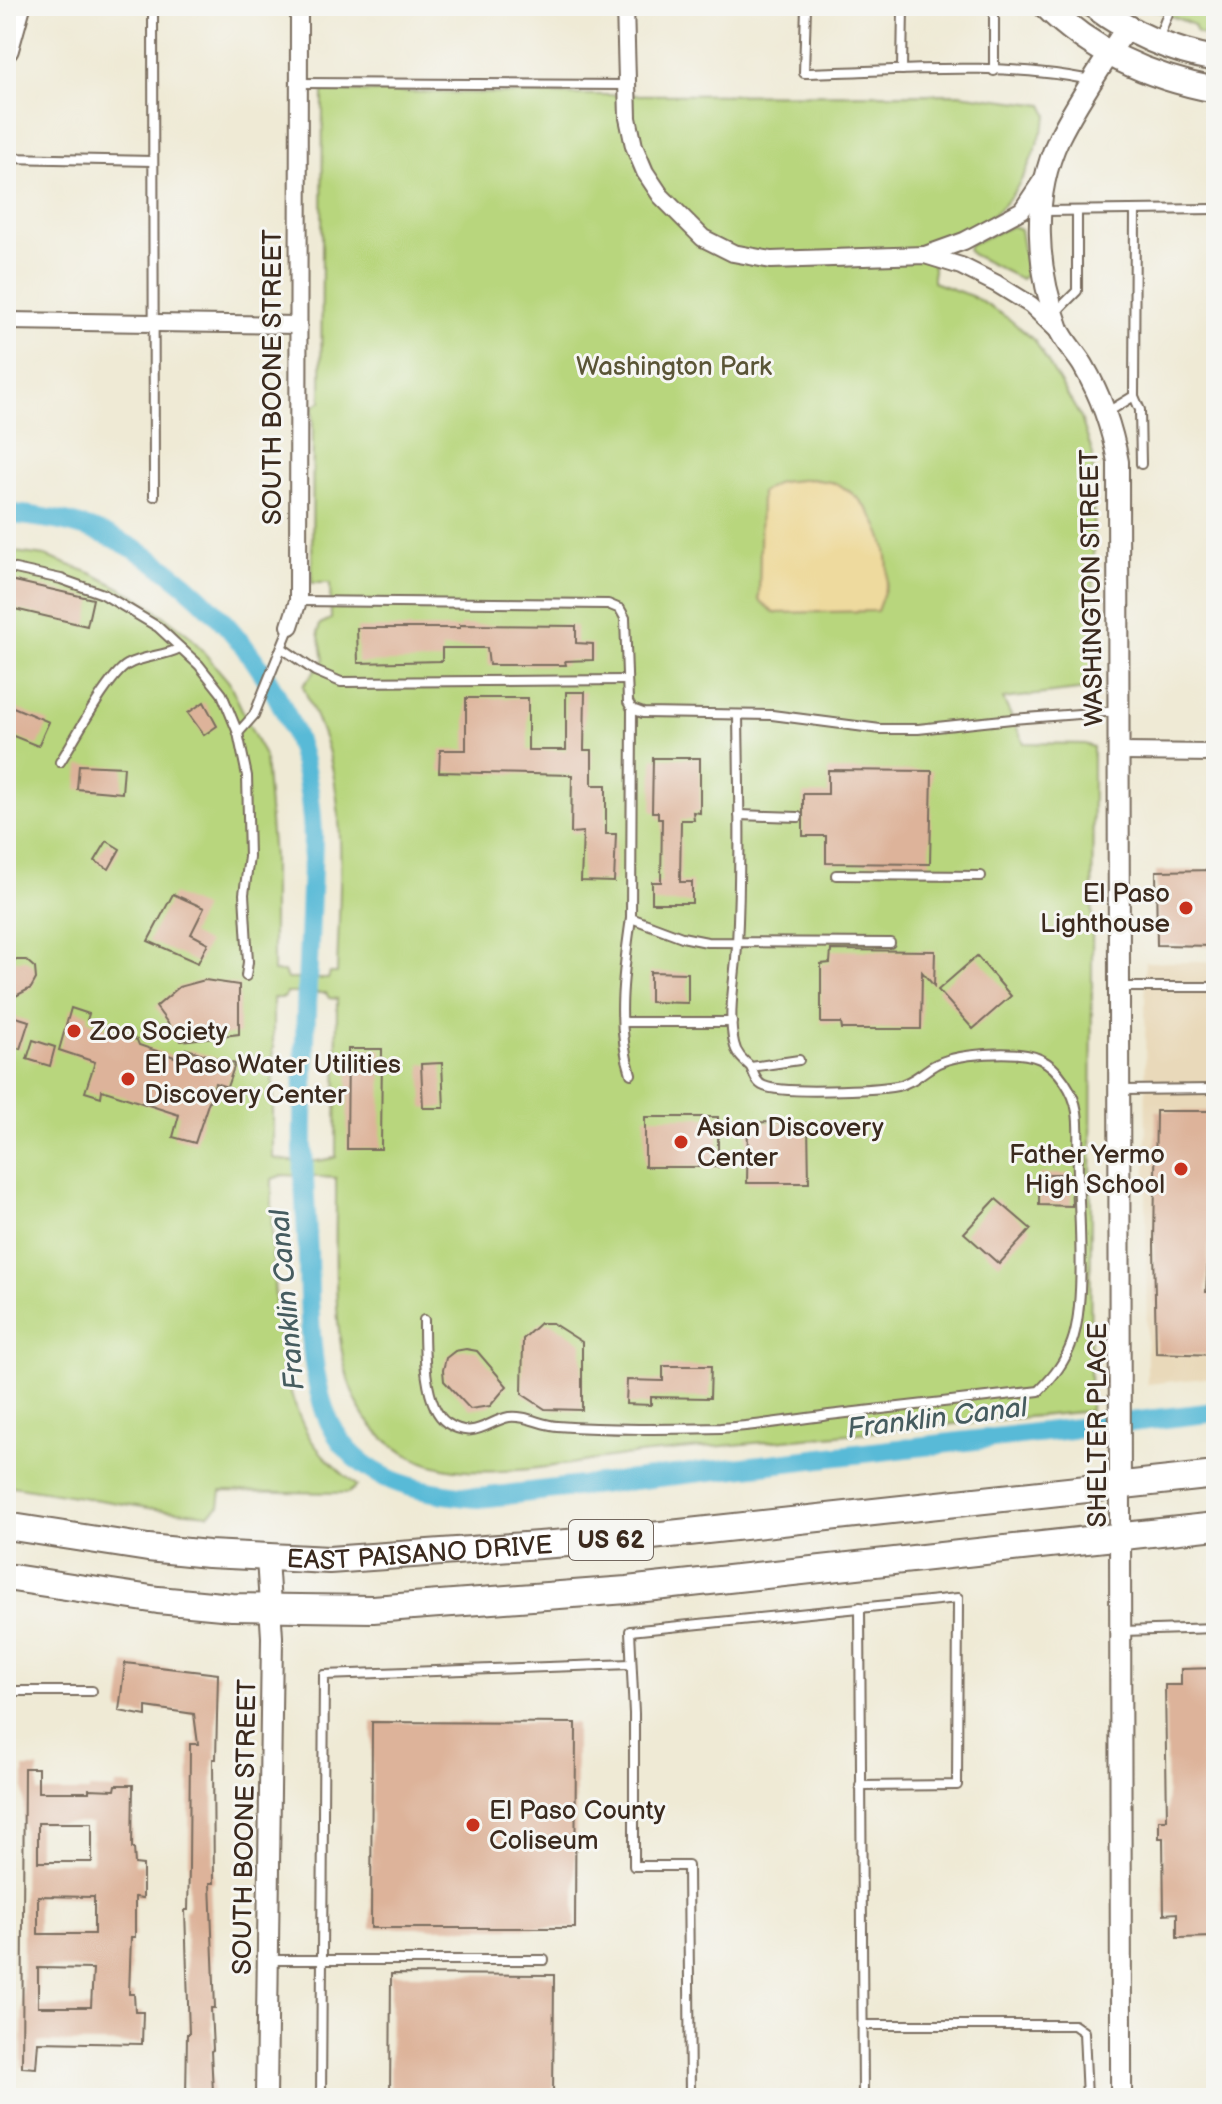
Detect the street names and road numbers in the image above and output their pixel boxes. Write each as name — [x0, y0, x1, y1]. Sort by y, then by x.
street label: SOUTH BOONE STREET — [258, 229, 289, 525]
street label: WASHINGTON STREET — [1075, 449, 1110, 727]
street label: SHELTER PLACE — [1083, 1323, 1114, 1527]
road number: US 62 — [569, 1520, 653, 1560]
street label: EAST PAISANO DRIVE — [286, 1530, 554, 1577]
street label: SOUTH BOONE STREET — [227, 1678, 264, 1975]

